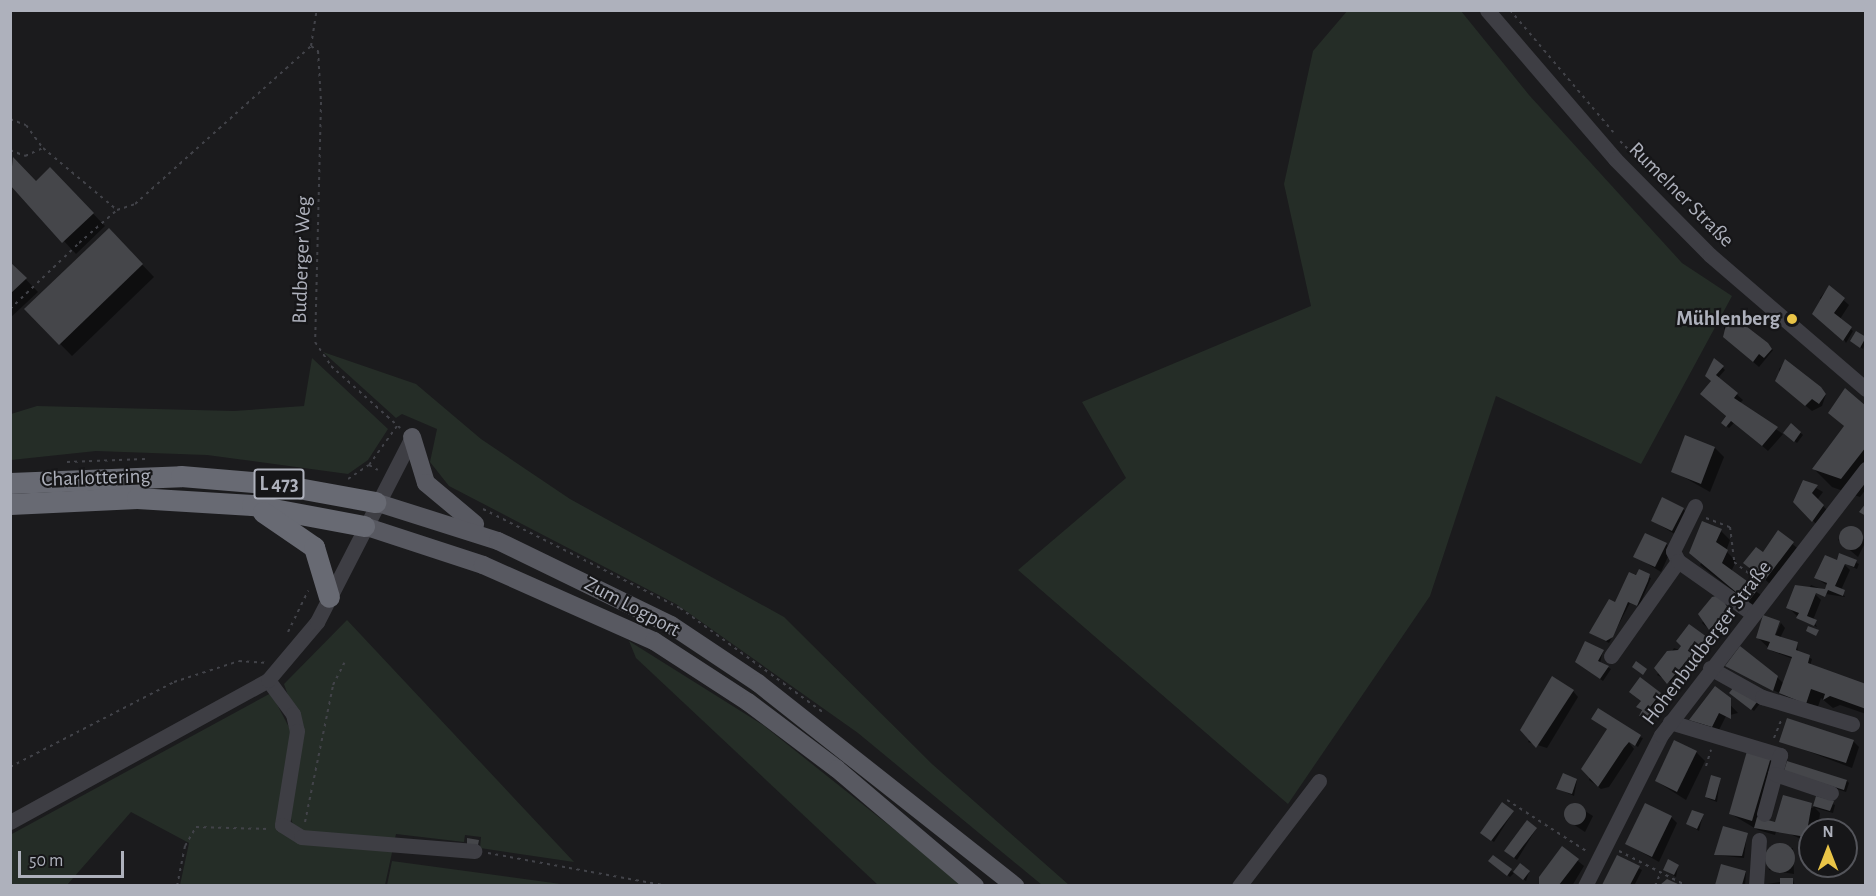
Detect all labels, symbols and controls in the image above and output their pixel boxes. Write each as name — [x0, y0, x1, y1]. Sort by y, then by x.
street label: Rumelner Straße — [1623, 137, 1739, 253]
street label: Budberger Weg — [287, 196, 317, 324]
place label: Mühlenberg — [1676, 306, 1780, 332]
marker: Mühlenberg — [1785, 312, 1799, 326]
street label: Charlottering — [41, 463, 151, 493]
road number: L 473 — [254, 467, 304, 501]
street label: Hohenbudberger Straße — [1637, 556, 1777, 730]
street label: Zum Logport — [580, 571, 684, 643]
north arrow — [1798, 818, 1858, 878]
text: N — [1822, 824, 1834, 840]
scale bar — [21, 839, 128, 877]
text: 50 m — [29, 852, 63, 870]

